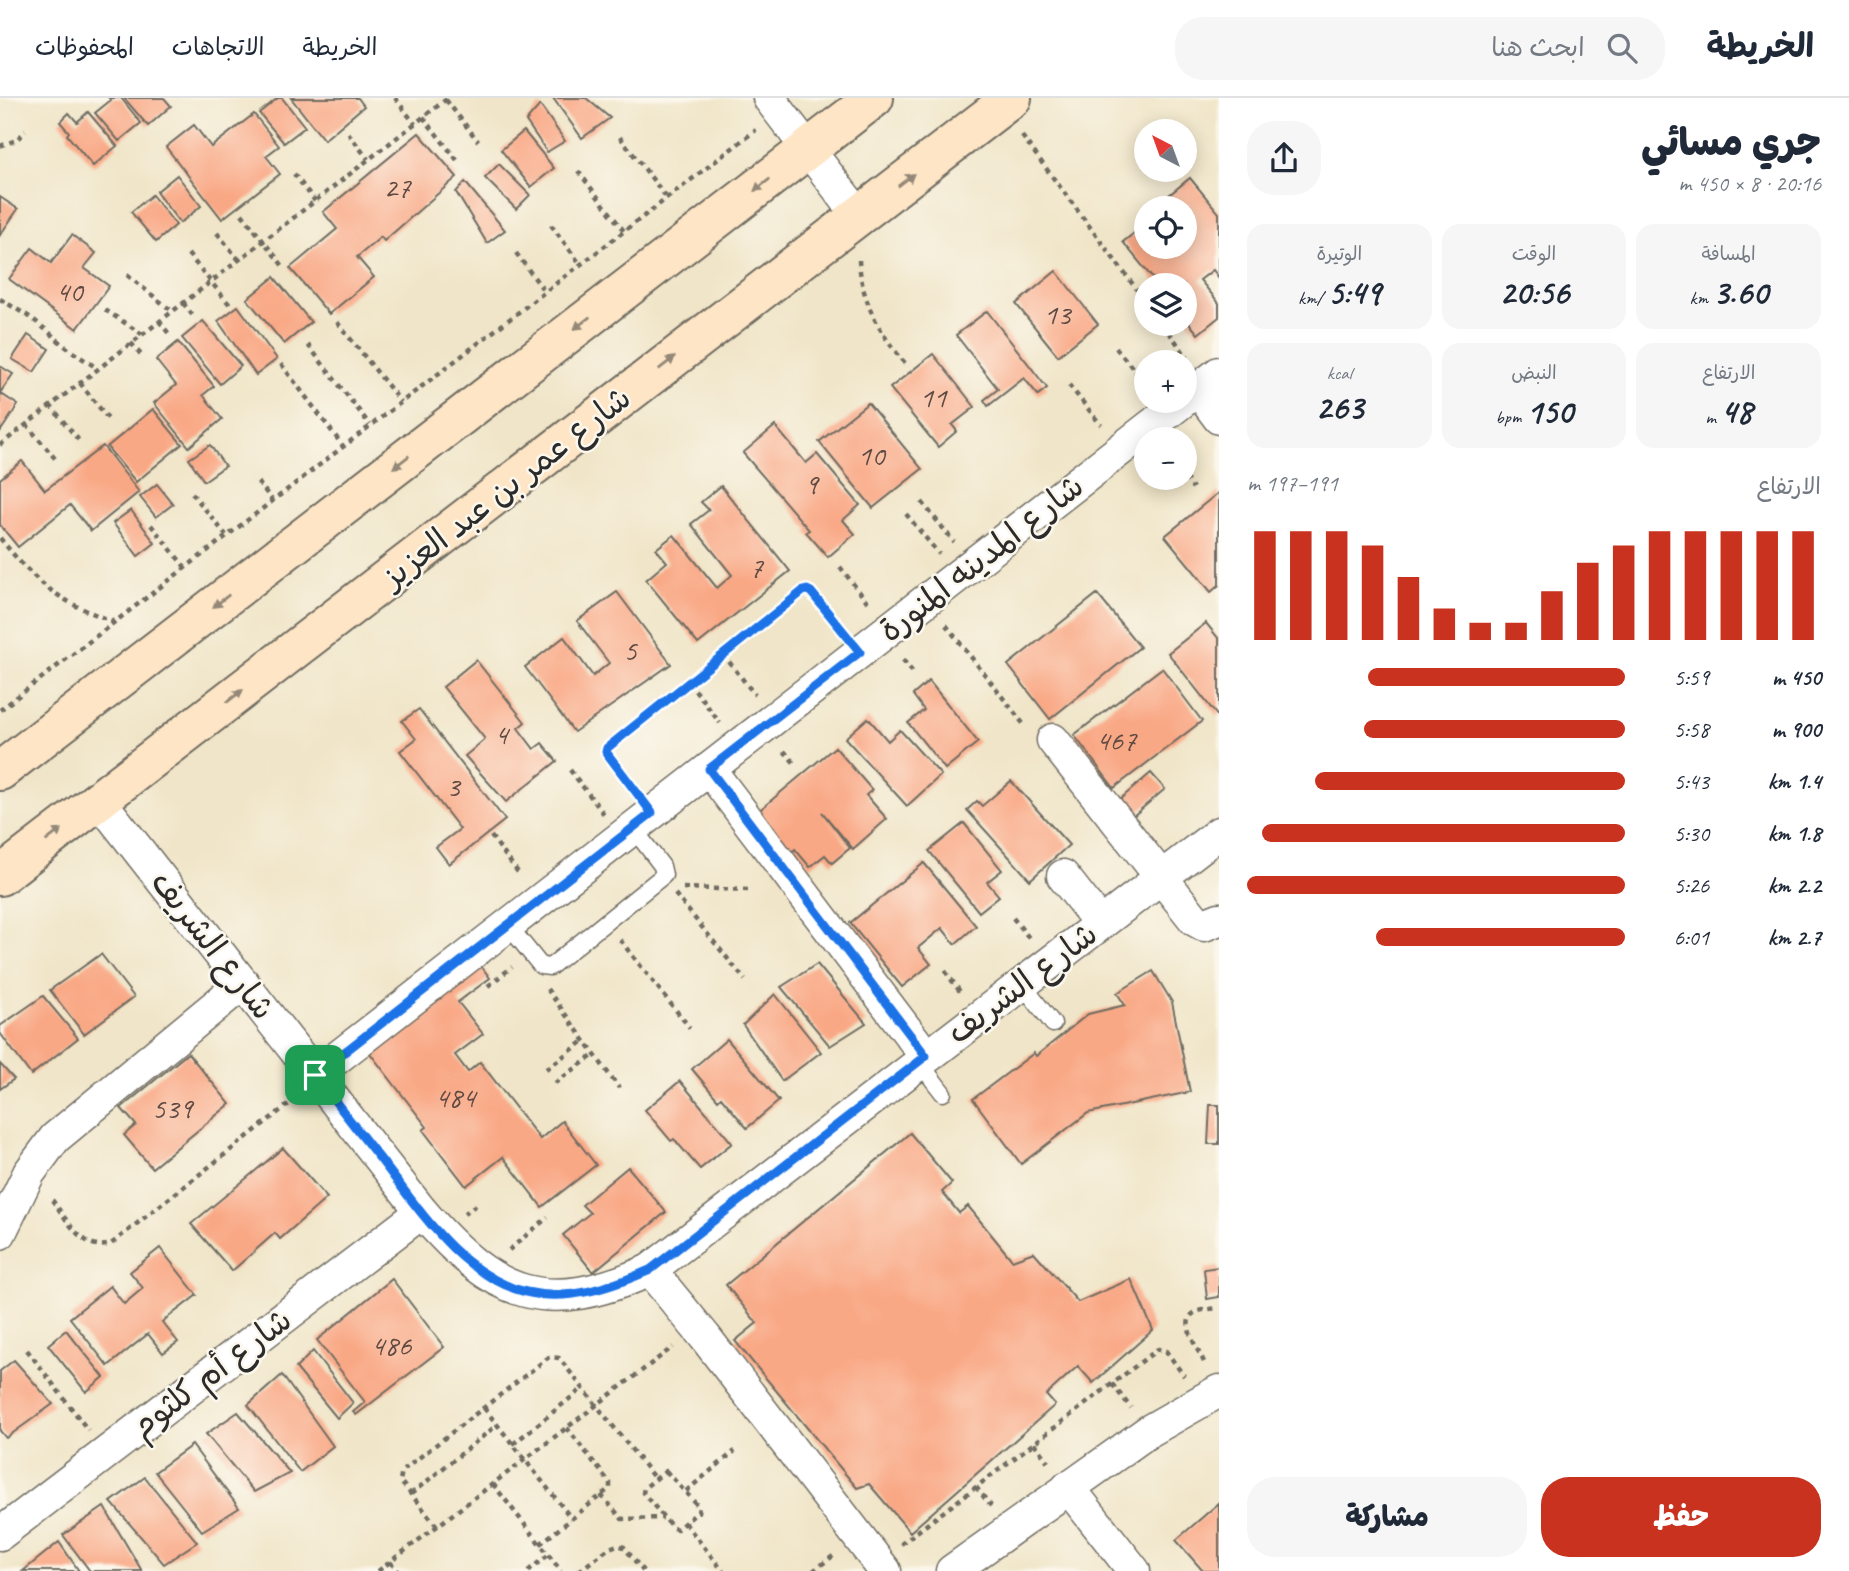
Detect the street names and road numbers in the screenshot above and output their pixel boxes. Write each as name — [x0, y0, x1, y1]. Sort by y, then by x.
street label: شارع عمر بن عبد العزيز — [370, 376, 640, 601]
street label: شارع المدينه المنورة — [870, 465, 1093, 653]
street label: شارع الشريف — [140, 862, 284, 1029]
street label: شارع الشريف — [938, 913, 1107, 1055]
street label: شارع أم كلثوم — [122, 1299, 302, 1451]

